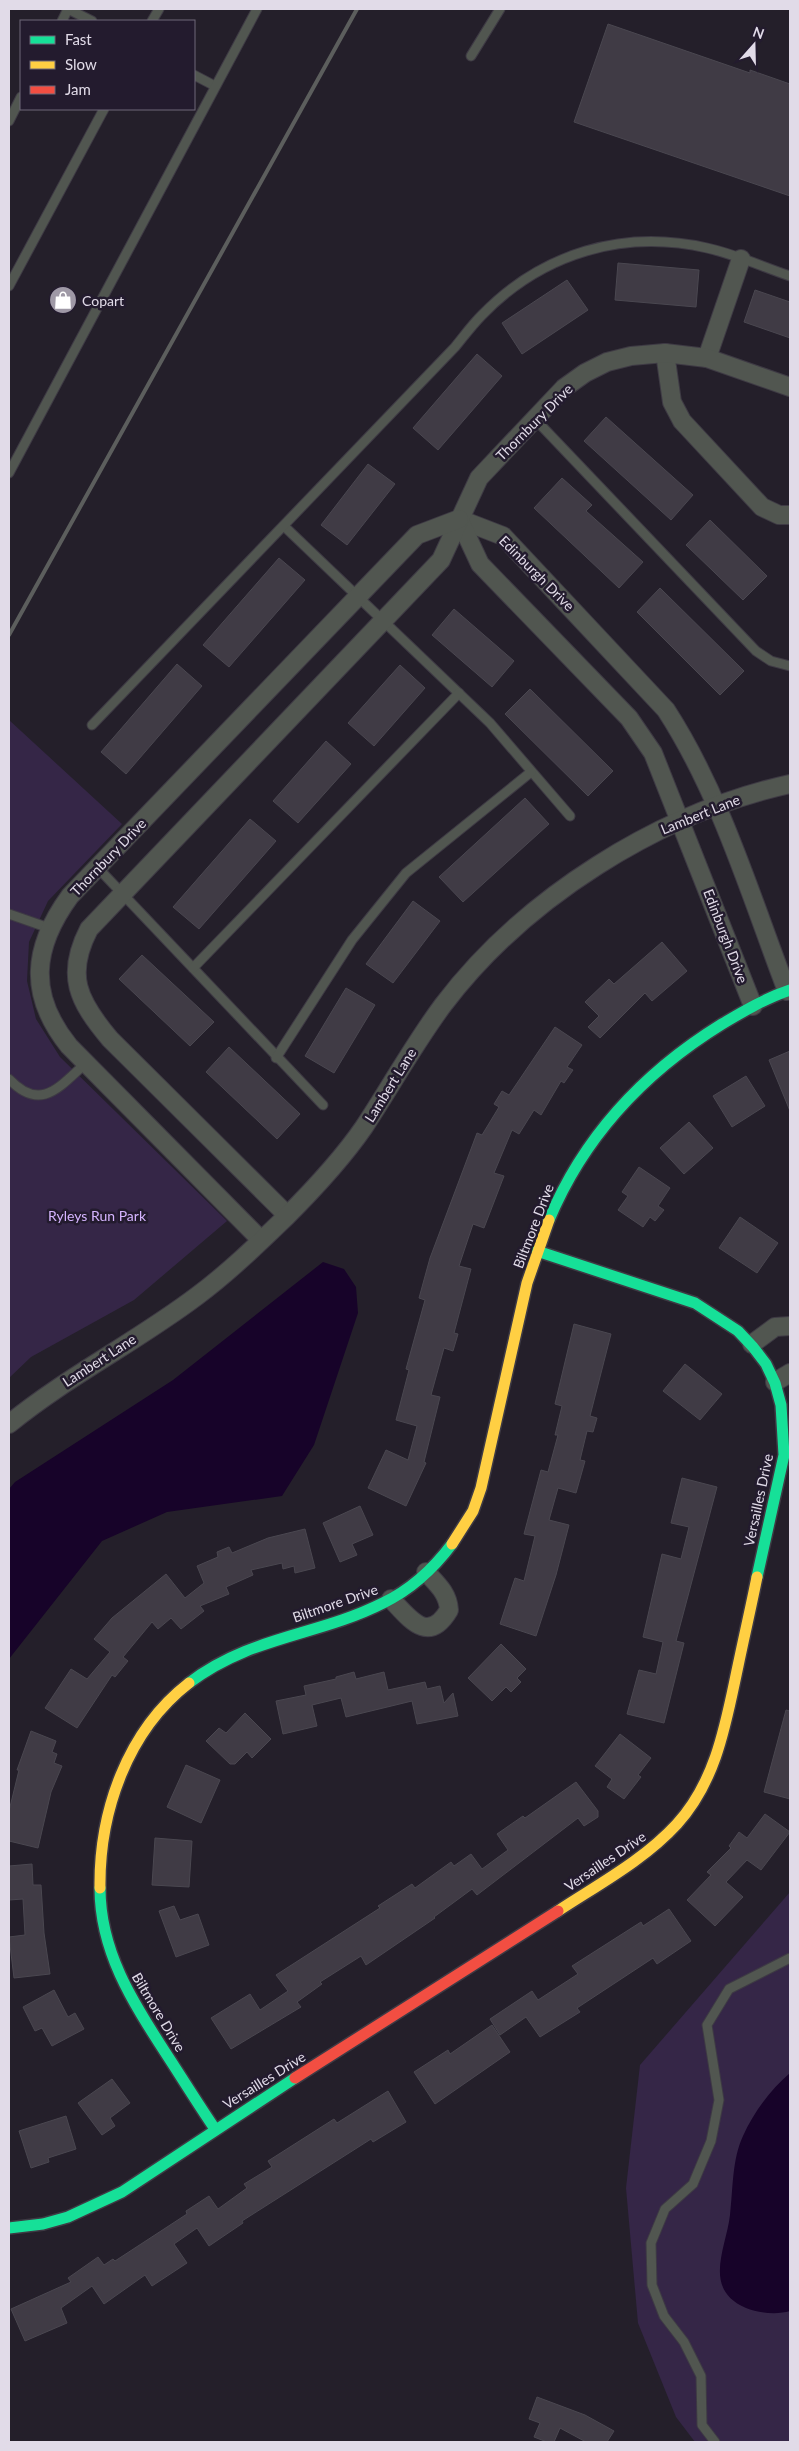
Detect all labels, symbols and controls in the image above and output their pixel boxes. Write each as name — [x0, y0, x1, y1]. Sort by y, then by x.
legend — [20, 20, 195, 110]
north arrow — [729, 20, 779, 70]
text: N — [751, 22, 767, 42]
text: Fast — [65, 30, 92, 48]
text: Slow — [65, 55, 97, 73]
text: Jam — [65, 80, 91, 98]
shop icon: Copart — [48, 285, 78, 315]
place label: Copart — [82, 292, 124, 309]
street label: Thornbury Drive — [492, 380, 576, 464]
street label: Edinburgh Drive — [496, 532, 578, 614]
street label: Lambert Lane — [658, 790, 742, 838]
street label: Thornbury Drive — [67, 815, 149, 899]
street label: Edinburgh Drive — [700, 887, 752, 985]
street label: Lambert Lane — [361, 1045, 419, 1125]
street label: Biltmore Drive — [509, 1181, 557, 1271]
park label: Ryleys Run Park — [48, 1207, 147, 1224]
street label: Lambert Lane — [59, 1330, 139, 1390]
street label: Versailles Drive — [740, 1452, 776, 1548]
street label: Biltmore Drive — [290, 1580, 380, 1626]
street label: Versailles Drive — [561, 1828, 649, 1894]
street label: Biltmore Drive — [129, 1969, 189, 2055]
street label: Versailles Drive — [220, 2048, 308, 2112]

